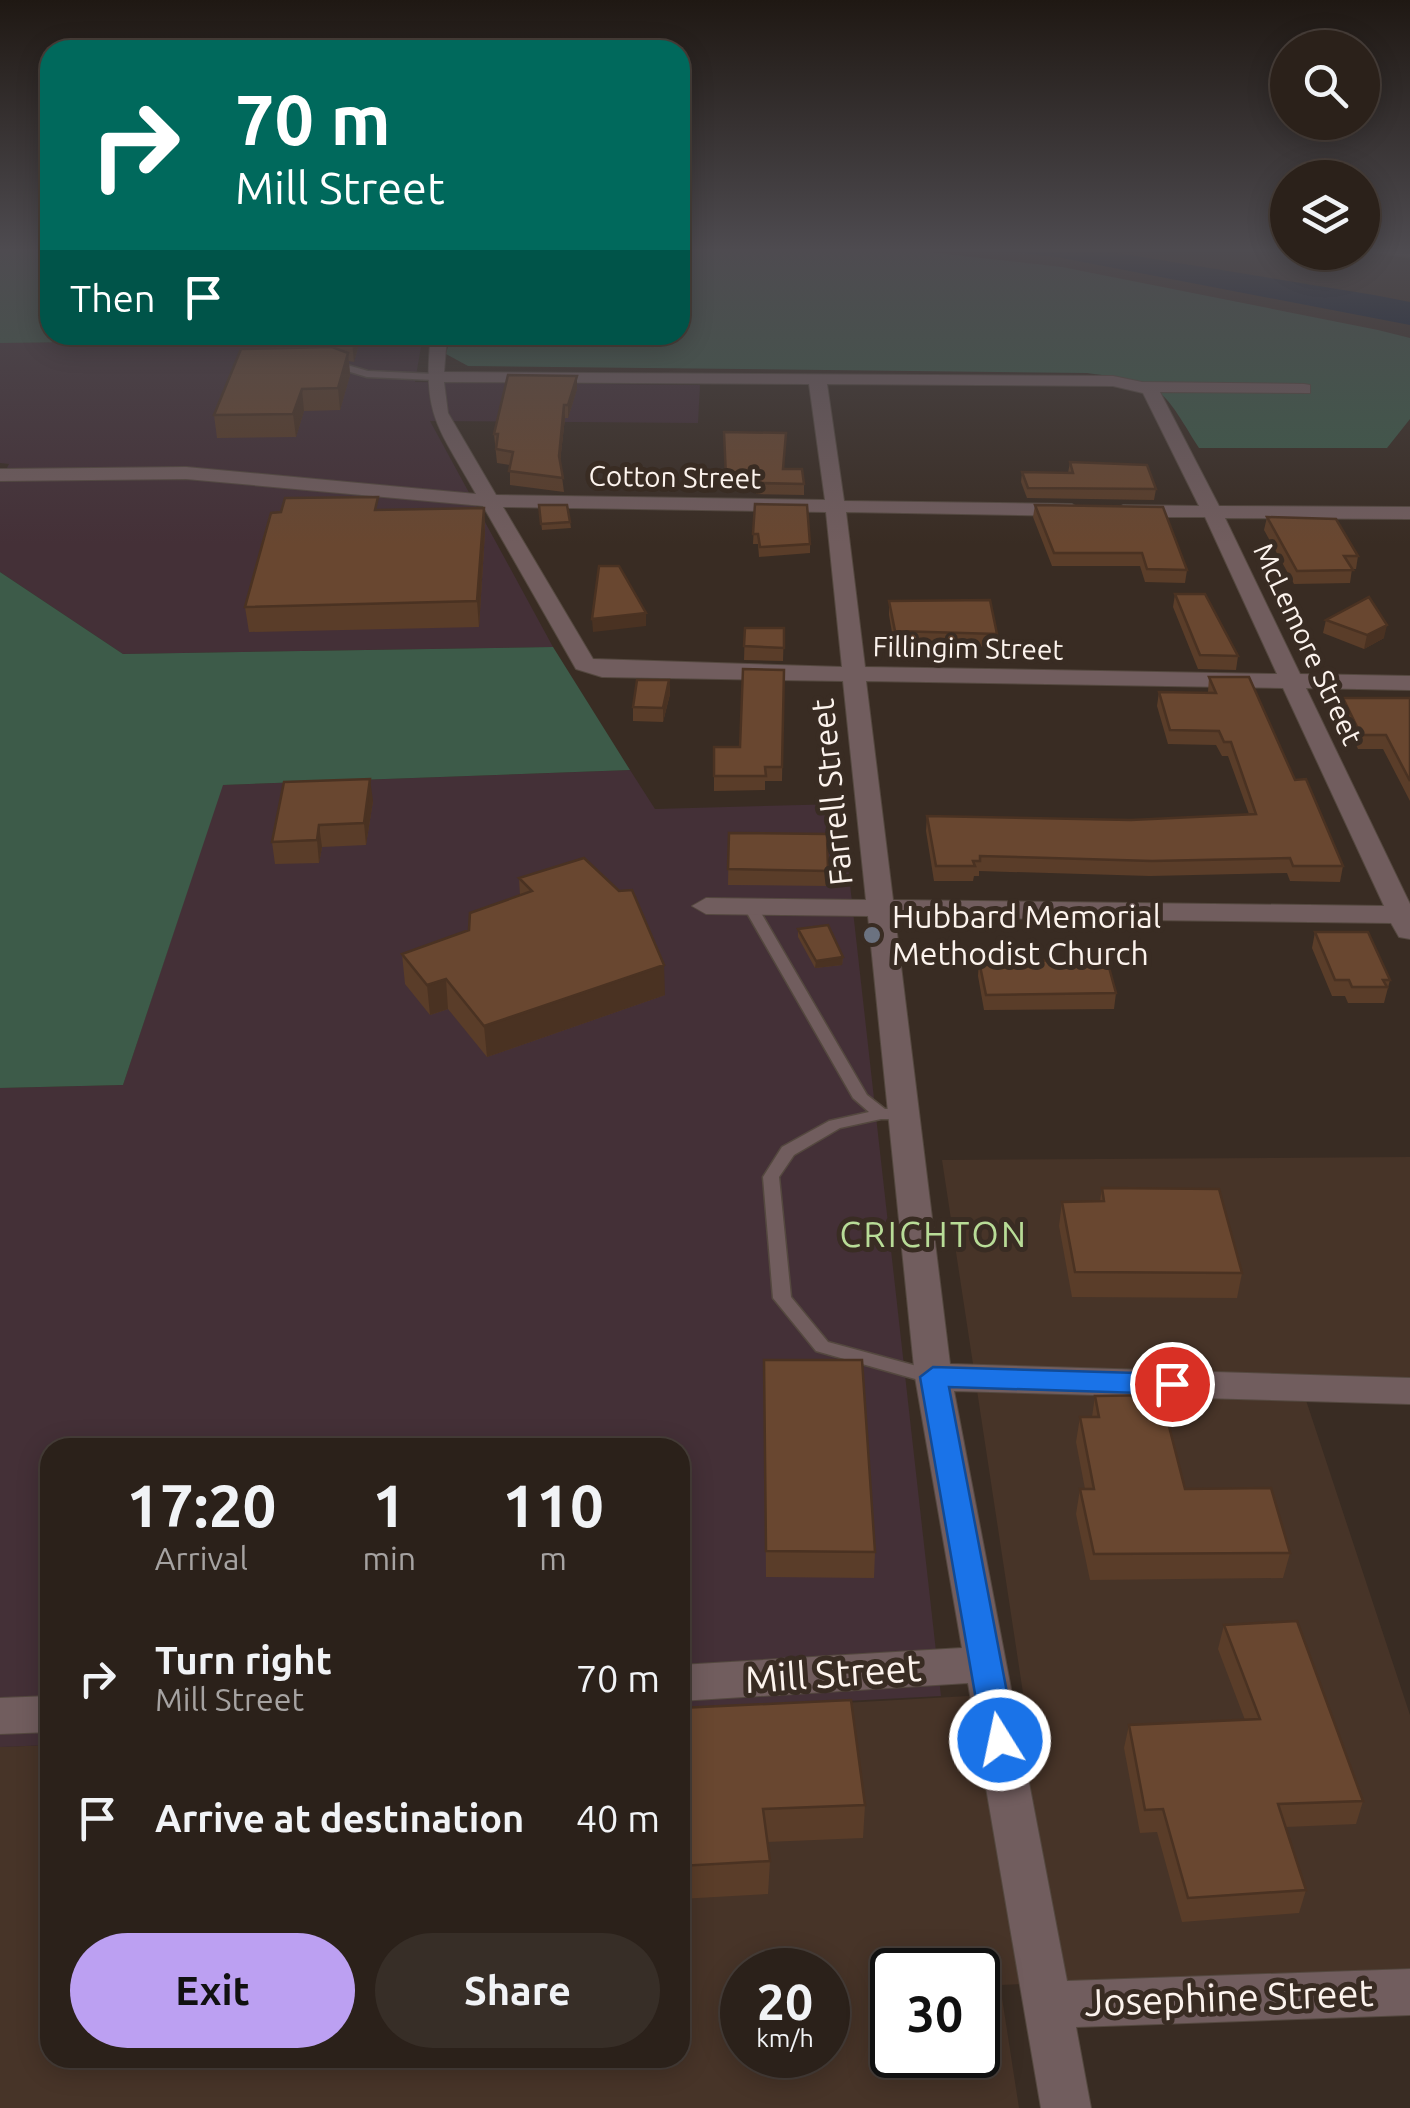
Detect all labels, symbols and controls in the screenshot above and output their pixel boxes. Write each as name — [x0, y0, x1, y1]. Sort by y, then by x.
map controls — [1270, 30, 1380, 270]
button: search — [1270, 30, 1380, 140]
icon: right — [70, 80, 200, 210]
text: 70 m — [235, 80, 391, 158]
button: layers — [1270, 160, 1380, 270]
text: Mill Street — [235, 162, 445, 213]
icon: arrive — [176, 270, 231, 325]
text: Then — [70, 277, 156, 319]
street label: Cotton Street — [589, 459, 761, 494]
street label: McLemore Street — [1248, 538, 1369, 749]
street label: Fillingim Street — [872, 630, 1064, 665]
street label: Farrell Street — [803, 697, 859, 887]
place label: Hubbard Memorial Methodist Church — [892, 898, 1161, 971]
marker: Hubbard Memorial Methodist Church — [861, 924, 883, 946]
district label: CRICHTON — [839, 1214, 1029, 1254]
pin — [1130, 1342, 1215, 1427]
icon: arrive — [1145, 1357, 1200, 1412]
text: 17:20 — [126, 1471, 276, 1538]
text: 1 — [372, 1471, 406, 1538]
text: 110 — [502, 1471, 604, 1538]
text: Arrival — [155, 1540, 248, 1576]
text: min — [362, 1540, 416, 1576]
text: m — [539, 1540, 567, 1576]
text: Turn right — [155, 1639, 332, 1681]
street label: Mill Street — [743, 1646, 923, 1700]
icon: right — [70, 1651, 125, 1706]
text: 70 m — [576, 1657, 660, 1699]
text: Mill Street — [155, 1681, 304, 1717]
position arrow — [948, 1688, 1052, 1792]
icon: arrive — [70, 1791, 125, 1846]
text: Arrive at destination — [155, 1797, 524, 1839]
text: 40 m — [576, 1797, 660, 1839]
button: Exit — [70, 1933, 355, 2048]
button: Share — [375, 1933, 660, 2048]
speed limit sign: 30 — [870, 1948, 1000, 2078]
street label: Josephine Street — [1084, 1971, 1374, 2023]
text: 20 — [757, 1973, 813, 2029]
text: km/h — [756, 2024, 814, 2052]

